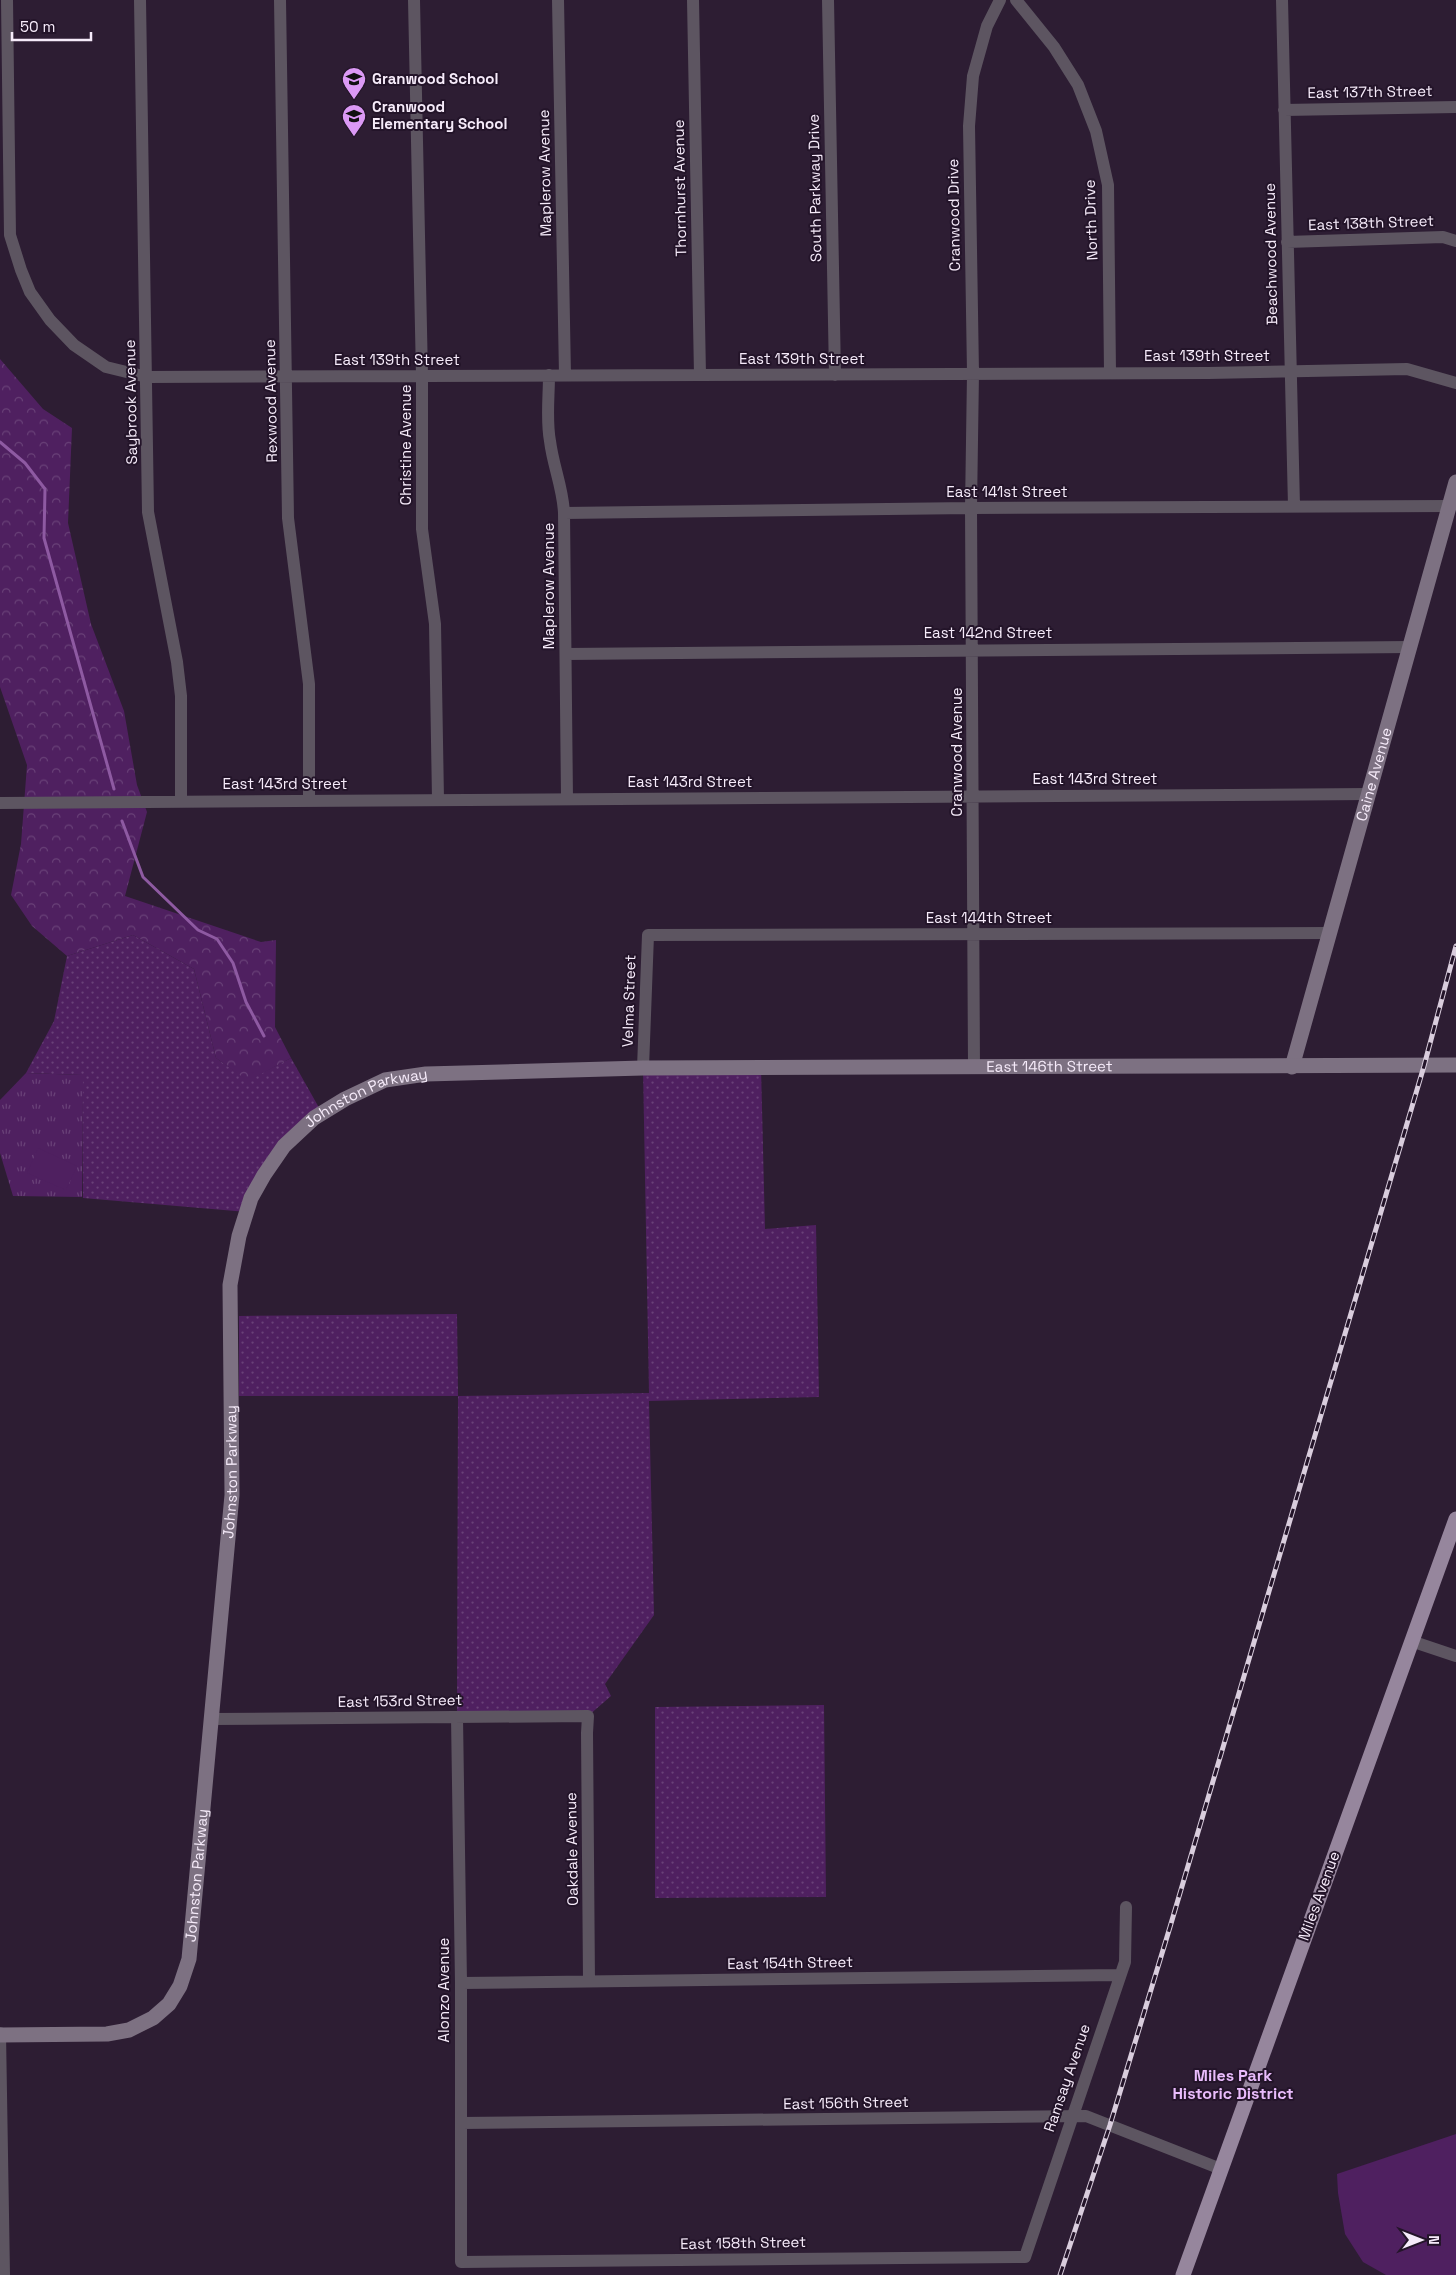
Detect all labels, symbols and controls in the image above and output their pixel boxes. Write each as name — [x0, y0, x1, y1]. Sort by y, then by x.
scale bar — [12, 10, 91, 42]
text: 50 m — [20, 17, 55, 36]
school or university icon: Granwood School — [341, 66, 367, 100]
place label: Granwood School — [372, 69, 499, 88]
street label: East 137th Street — [1307, 81, 1433, 102]
place label: Cranwood Elementary School — [372, 97, 507, 133]
school or university icon: Cranwood Elementary School — [341, 103, 367, 137]
street label: Maplerow Avenue — [534, 109, 555, 237]
street label: South Parkway Drive — [804, 114, 825, 262]
street label: Thornhurst Avenue — [669, 119, 690, 257]
street label: Cranwood Drive — [943, 158, 964, 271]
street label: North Drive — [1080, 179, 1101, 261]
street label: Beachwood Avenue — [1260, 183, 1281, 325]
street label: East 138th Street — [1308, 211, 1434, 234]
street label: Saybrook Avenue — [120, 339, 141, 465]
street label: Rexwood Avenue — [260, 339, 281, 463]
street label: East 139th Street — [1144, 346, 1270, 365]
street label: East 139th Street — [739, 349, 865, 368]
street label: East 139th Street — [334, 350, 460, 369]
street label: Christine Avenue — [396, 384, 415, 506]
street label: East 141st Street — [946, 482, 1068, 501]
street label: Maplerow Avenue — [539, 522, 558, 649]
street label: East 142nd Street — [924, 623, 1052, 642]
street label: Cranwood Avenue — [947, 687, 966, 817]
street label: Caine Avenue — [1351, 725, 1396, 823]
street label: East 143rd Street — [1033, 769, 1158, 788]
street label: East 143rd Street — [628, 772, 753, 791]
street label: East 143rd Street — [223, 774, 348, 793]
street label: East 144th Street — [926, 908, 1052, 927]
street label: Velma Street — [617, 954, 640, 1048]
street label: East 146th Street — [986, 1056, 1113, 1076]
street label: Johnston Parkway — [300, 1064, 429, 1132]
street label: Johnston Parkway — [218, 1405, 241, 1539]
street label: East 153rd Street — [338, 1690, 463, 1711]
street label: Oakdale Avenue — [561, 1792, 582, 1906]
street label: Johnston Parkway — [181, 1808, 212, 1943]
street label: Miles Avenue — [1294, 1848, 1344, 1943]
street label: Alonzo Avenue — [434, 1937, 453, 2043]
street label: East 154th Street — [727, 1952, 853, 1973]
street label: Ramsay Avenue — [1039, 2021, 1094, 2134]
district label: Miles Park Historic District — [1172, 2065, 1294, 2104]
street label: East 156th Street — [783, 2092, 909, 2113]
north arrow — [1396, 2215, 1446, 2265]
street label: East 158th Street — [680, 2232, 806, 2253]
text: N — [1425, 2235, 1443, 2245]

